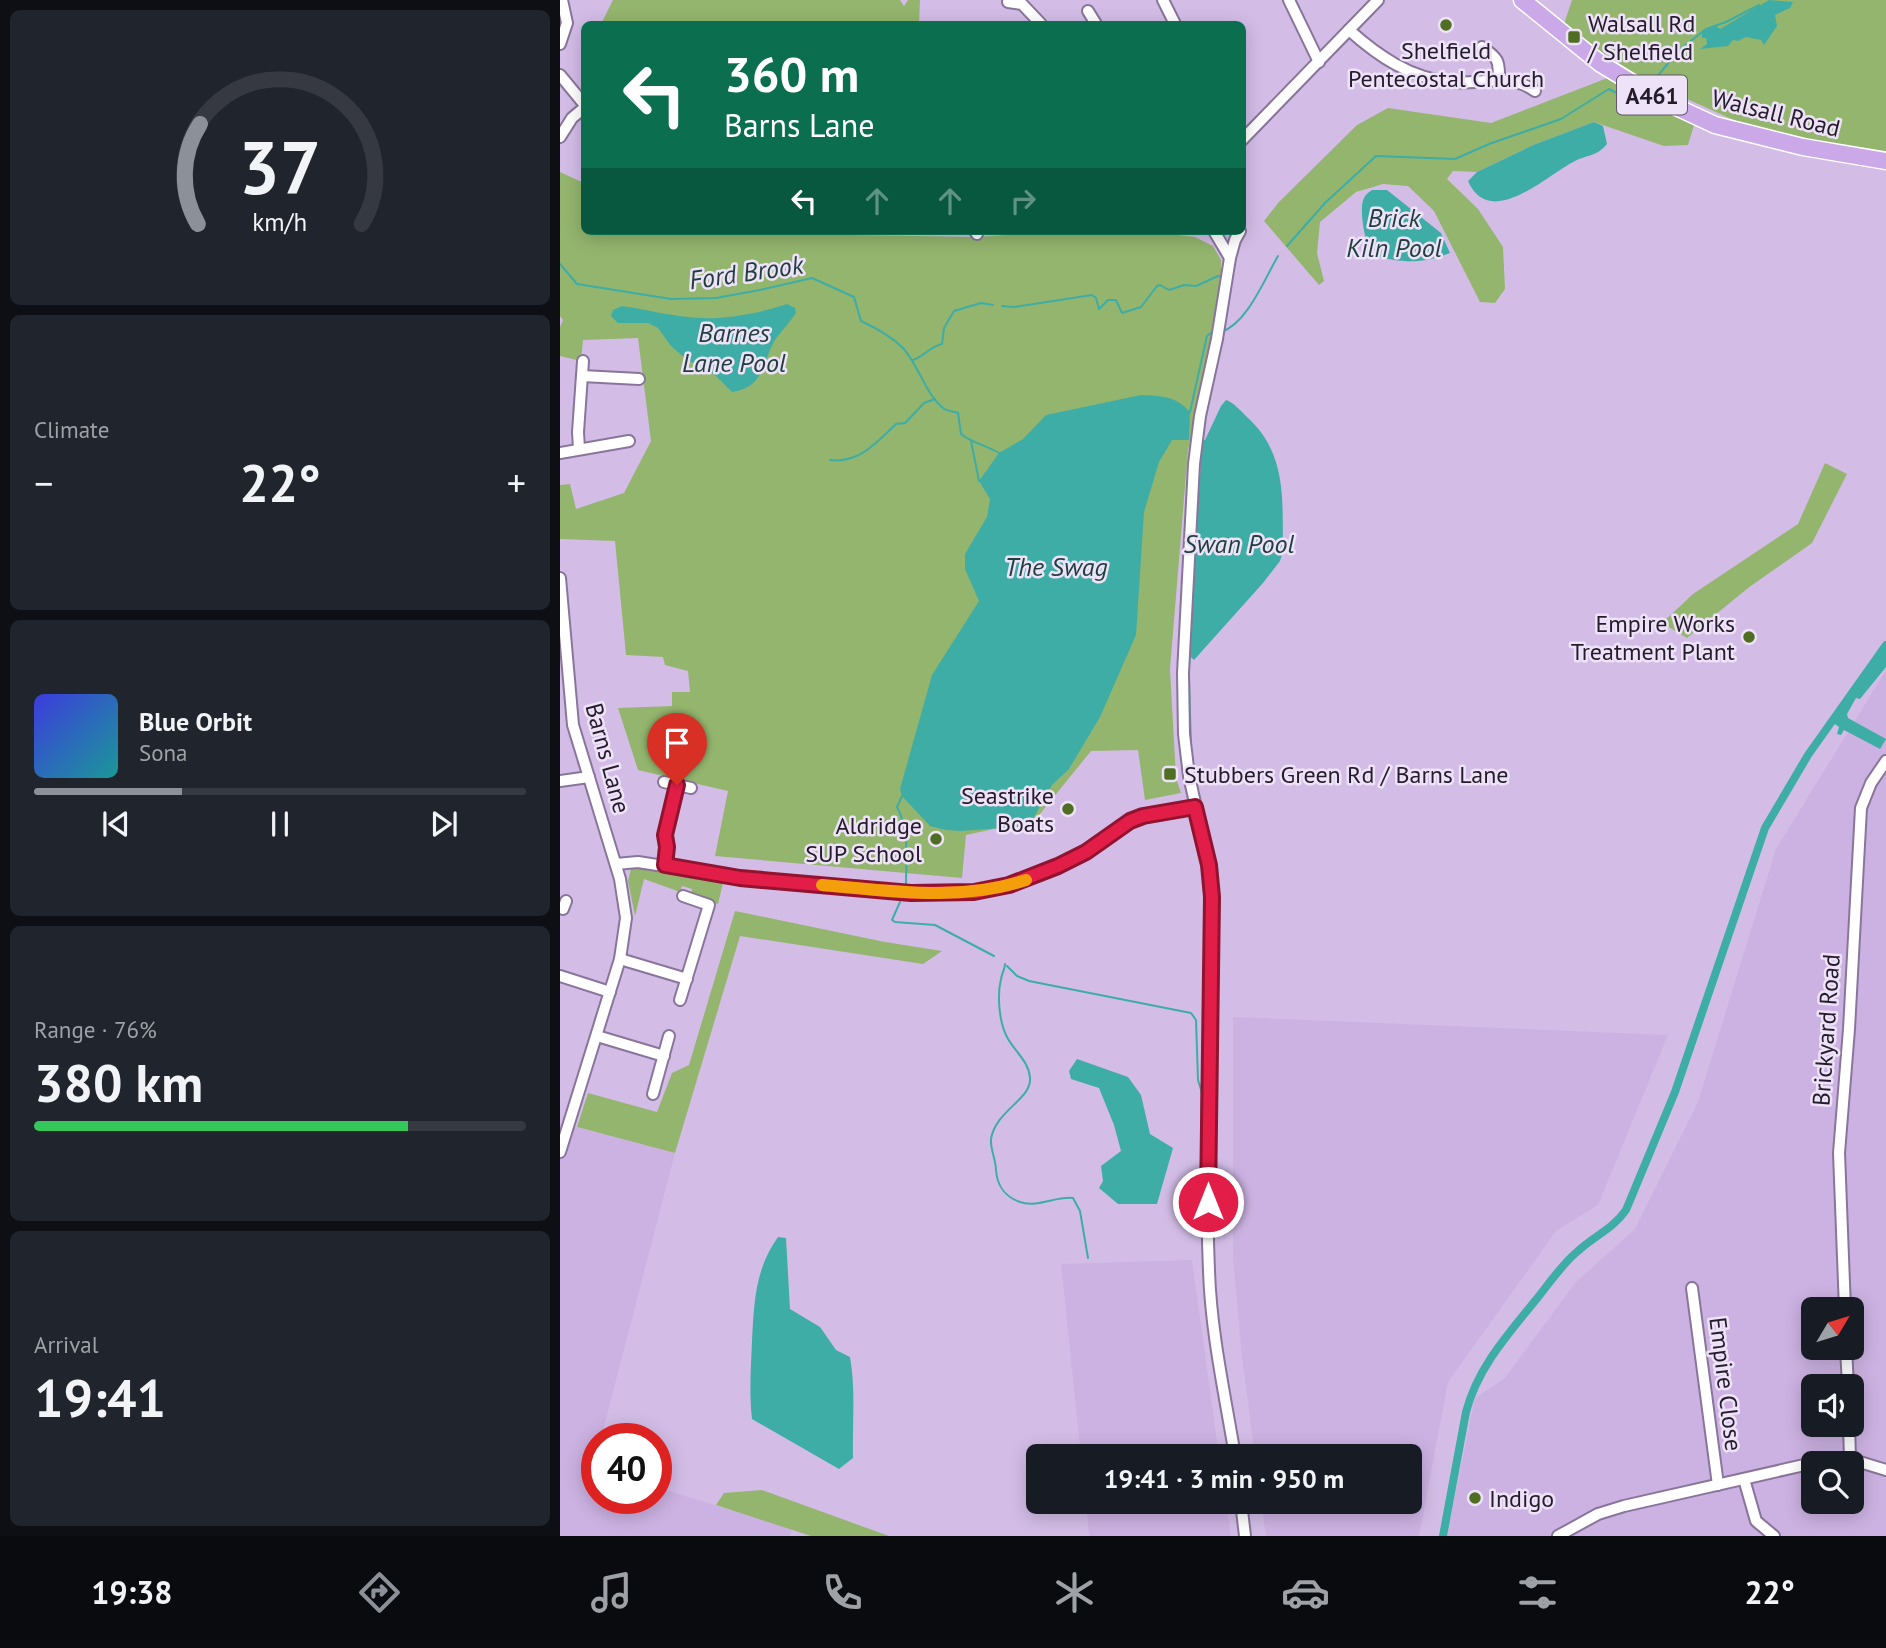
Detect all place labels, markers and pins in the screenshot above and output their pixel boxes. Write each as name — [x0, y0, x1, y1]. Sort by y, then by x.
place label: Walsall Rd / Shelfield — [1587, 8, 1695, 67]
marker: Shelfield Pentecostal Church — [1438, 17, 1454, 33]
marker: Walsall Rd / Shelfield — [1566, 29, 1582, 45]
place label: Shelfield Pentecostal Church — [1348, 35, 1544, 94]
place label: Empire Works Treatment Plant — [1571, 608, 1735, 667]
marker: Empire Works Treatment Plant — [1741, 629, 1757, 645]
pin — [647, 713, 707, 785]
place label: Stubbers Green Rd / Barns Lane — [1184, 759, 1508, 790]
marker: Stubbers Green Rd / Barns Lane — [1162, 766, 1178, 782]
place label: Seastrike Boats — [961, 780, 1054, 839]
marker: Seastrike Boats — [1060, 801, 1076, 817]
place label: Aldridge SUP School — [805, 810, 922, 869]
marker: Aldridge SUP School — [928, 831, 944, 847]
place label: Indigo — [1489, 1483, 1554, 1514]
marker: Indigo — [1467, 1490, 1483, 1506]

